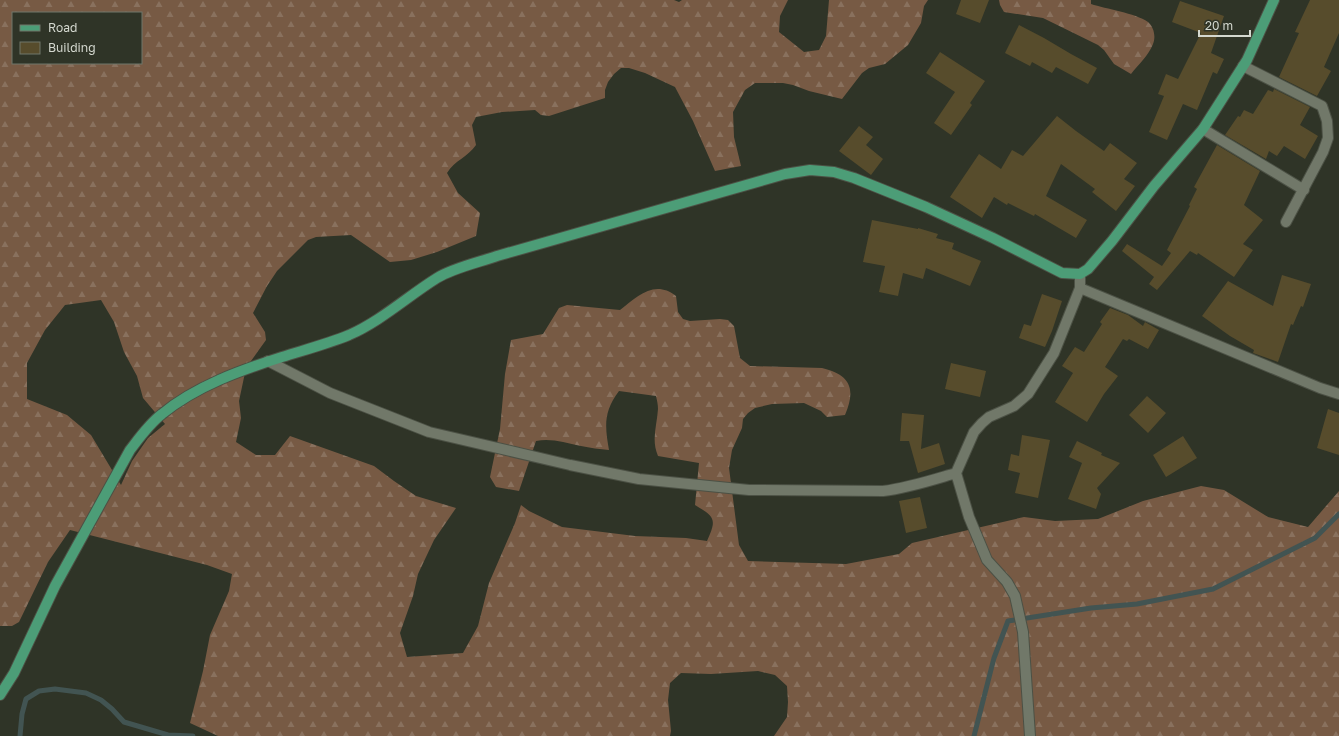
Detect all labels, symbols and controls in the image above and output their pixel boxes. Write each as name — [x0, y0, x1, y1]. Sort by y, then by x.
legend — [12, 12, 142, 64]
scale bar — [1199, 12, 1250, 38]
text: 20 m — [1205, 18, 1233, 33]
text: Road — [48, 20, 77, 35]
text: Building — [48, 40, 96, 55]

